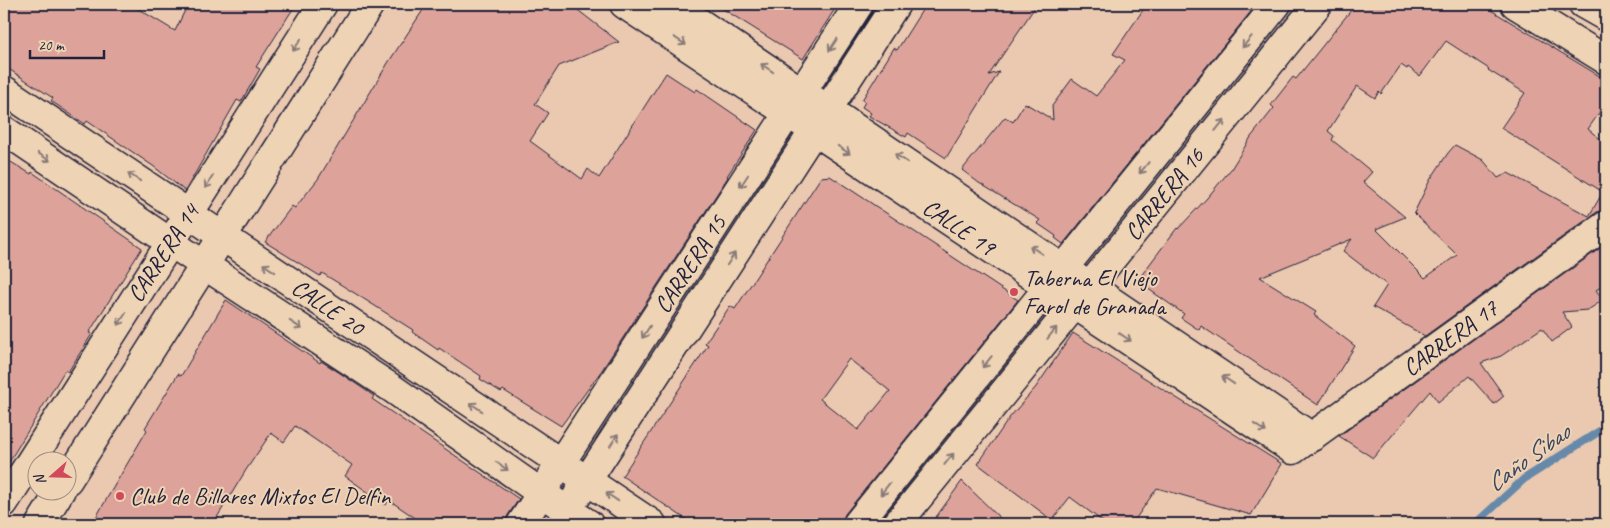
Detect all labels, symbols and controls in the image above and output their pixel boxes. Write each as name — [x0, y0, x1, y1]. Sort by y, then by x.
scale bar — [30, 28, 104, 60]
one-way arrow — [1241, 35, 1252, 48]
text: 20 m — [38, 36, 65, 55]
one-way arrow — [672, 36, 686, 46]
one-way arrow — [291, 37, 301, 51]
one-way arrow — [827, 37, 837, 51]
one-way arrow — [760, 63, 774, 73]
one-way arrow — [1215, 119, 1226, 132]
street label: CARRERA 16 — [1118, 141, 1211, 246]
one-way arrow — [837, 144, 851, 155]
one-way arrow — [37, 152, 51, 162]
one-way arrow — [895, 153, 909, 163]
one-way arrow — [1139, 161, 1150, 174]
one-way arrow — [127, 172, 141, 182]
one-way arrow — [204, 174, 214, 188]
one-way arrow — [739, 174, 750, 188]
street label: CALLE 19 — [917, 192, 1003, 263]
street label: CARRERA 14 — [120, 197, 207, 308]
street label: CARRERA 15 — [647, 208, 733, 319]
one-way arrow — [1029, 245, 1043, 255]
one-way arrow — [725, 252, 736, 266]
one-way arrow — [262, 263, 276, 273]
place label: Taberna El Viejo Farol de Granada — [1024, 263, 1167, 321]
street label: CALLE 20 — [286, 272, 372, 343]
marker: Taberna El Viejo Farol de Granada — [1008, 286, 1020, 298]
street label: CARRERA 17 — [1396, 293, 1505, 383]
one-way arrow — [116, 311, 126, 325]
one-way arrow — [288, 320, 302, 330]
one-way arrow — [641, 325, 652, 339]
one-way arrow — [1046, 327, 1057, 340]
one-way arrow — [1117, 333, 1131, 343]
one-way arrow — [982, 355, 993, 368]
one-way arrow — [1222, 375, 1236, 385]
one-way arrow — [470, 402, 484, 412]
water label: Caño Sibao — [1480, 415, 1579, 499]
one-way arrow — [1252, 423, 1266, 433]
one-way arrow — [609, 433, 619, 447]
north arrow — [28, 450, 78, 500]
one-way arrow — [944, 453, 955, 466]
one-way arrow — [495, 461, 509, 471]
text: N — [30, 471, 50, 487]
place label: Club de Billares Mixtos El Delfin — [130, 481, 392, 511]
one-way arrow — [880, 482, 890, 496]
marker: Club de Billares Mixtos El Delfin — [114, 490, 126, 502]
one-way arrow — [605, 492, 619, 502]

